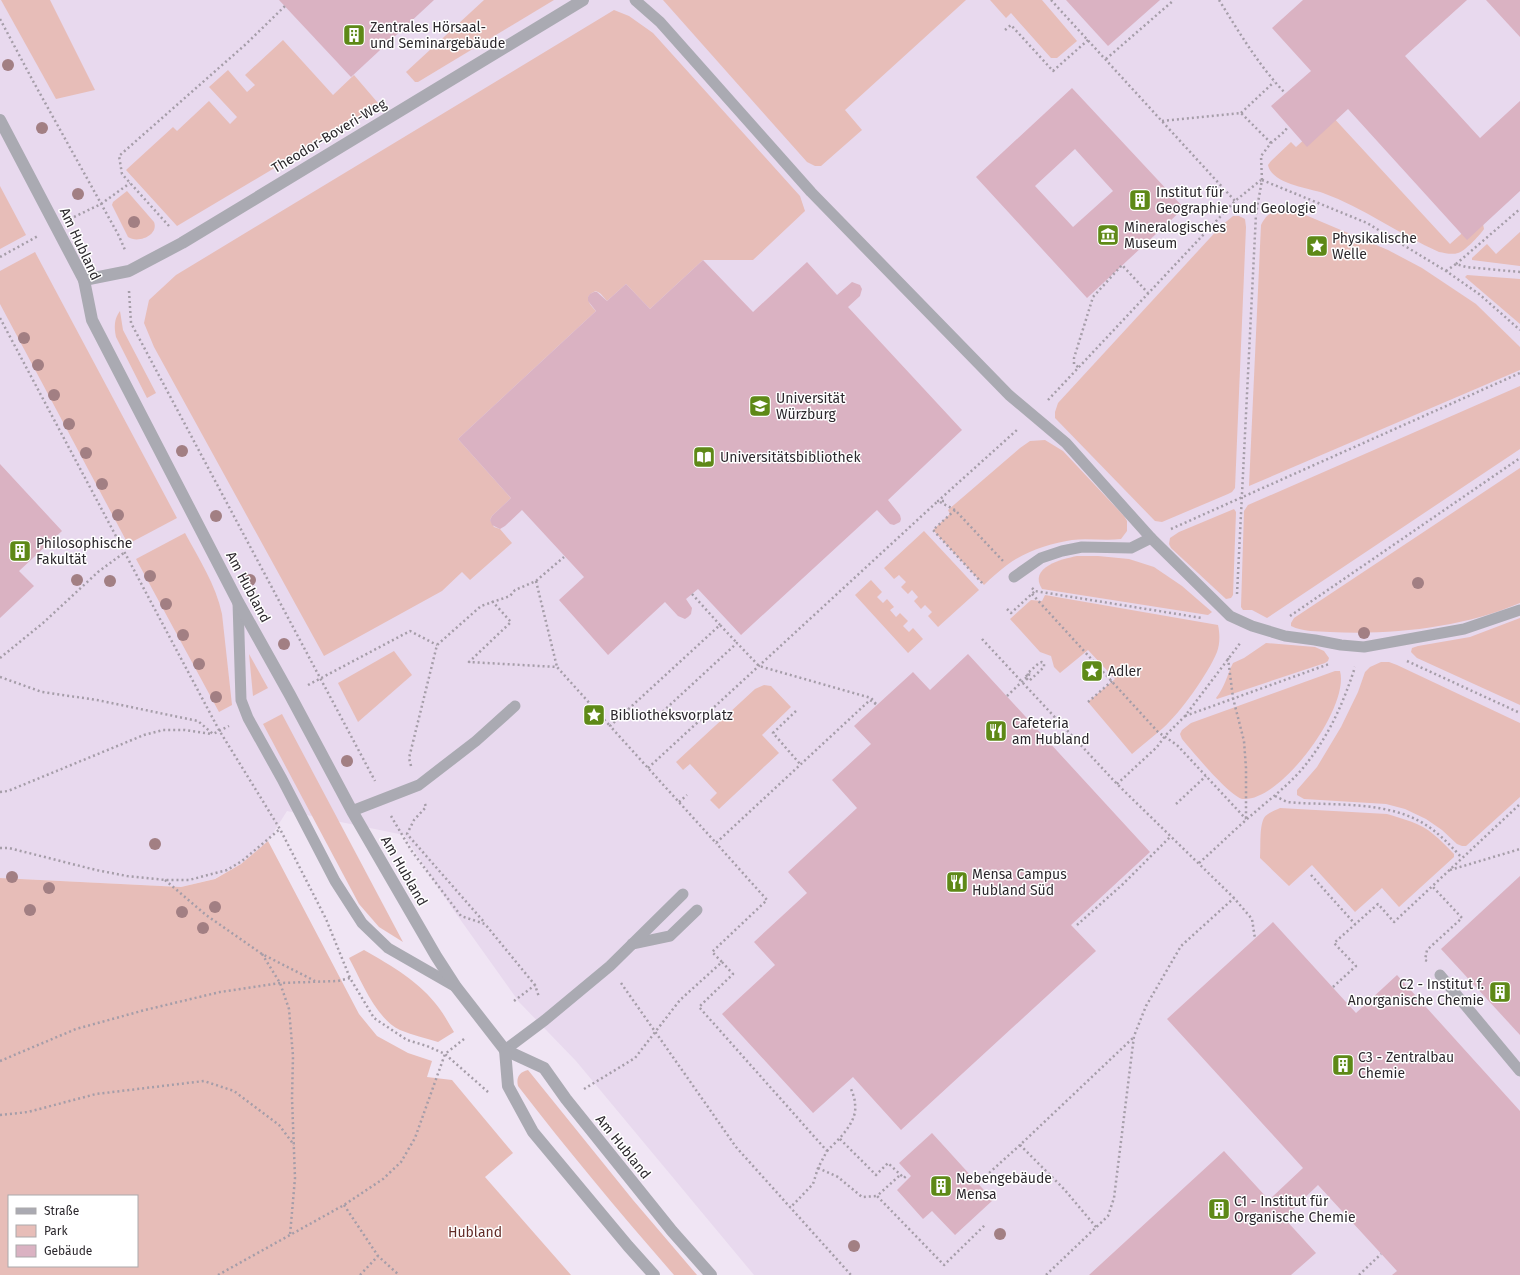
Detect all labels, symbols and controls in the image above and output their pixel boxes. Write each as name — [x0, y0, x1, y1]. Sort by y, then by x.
place label: Zentrales Hörsaal- und Seminargebäude — [370, 19, 505, 52]
building icon: Zentrales Hörsaal- und Seminargebäude — [341, 22, 367, 48]
street label: Theodor-Boveri-Weg — [269, 95, 390, 177]
place label: Institut für Geographie und Geologie — [1156, 184, 1316, 217]
building icon: Institut für Geographie und Geologie — [1127, 187, 1153, 213]
street label: Am Hubland — [56, 205, 104, 283]
place label: Mineralogisches Museum — [1124, 219, 1227, 252]
museum icon: Mineralogisches Museum — [1095, 222, 1121, 248]
place label: Physikalische Welle — [1332, 230, 1417, 263]
place icon: Physikalische Welle — [1304, 233, 1330, 259]
place label: Universität Würzburg — [776, 390, 846, 423]
school or university icon: Universität Würzburg — [747, 393, 773, 419]
library icon: Universitätsbibliothek — [691, 444, 717, 470]
place label: Universitätsbibliothek — [720, 449, 861, 466]
place label: Philosophische Fakultät — [36, 535, 132, 568]
building icon: Philosophische Fakultät — [7, 538, 33, 564]
street label: Am Hubland — [222, 549, 274, 625]
place icon: Adler — [1079, 658, 1105, 684]
place label: Adler — [1108, 663, 1142, 680]
place icon: Bibliotheksvorplatz — [581, 702, 607, 728]
place label: Bibliotheksvorplatz — [610, 707, 733, 724]
place label: Cafeteria am Hubland — [1012, 715, 1090, 748]
restaurant icon: Cafeteria am Hubland — [983, 718, 1009, 744]
street label: Am Hubland — [377, 833, 431, 909]
place label: Mensa Campus Hubland Süd — [972, 866, 1067, 899]
restaurant icon: Mensa Campus Hubland Süd — [944, 869, 970, 895]
place label: C2 - Institut f. Anorganische Chemie — [1348, 976, 1484, 1009]
building icon: C2 - Institut f. Anorganische Chemie — [1487, 979, 1513, 1005]
place label: C3 - Zentralbau Chemie — [1358, 1049, 1454, 1082]
building icon: C3 - Zentralbau Chemie — [1330, 1052, 1356, 1078]
street label: Am Hubland — [592, 1111, 654, 1183]
place label: Nebengebäude Mensa — [956, 1170, 1052, 1203]
building icon: Nebengebäude Mensa — [928, 1173, 954, 1199]
place label: C1 - Institut für Organische Chemie — [1234, 1193, 1356, 1226]
legend — [8, 1195, 138, 1267]
building icon: C1 - Institut für Organische Chemie — [1206, 1196, 1232, 1222]
text: Straße — [44, 1204, 79, 1218]
text: Park — [44, 1224, 68, 1238]
park label: Hubland — [448, 1224, 502, 1241]
text: Gebäude — [44, 1244, 92, 1258]

